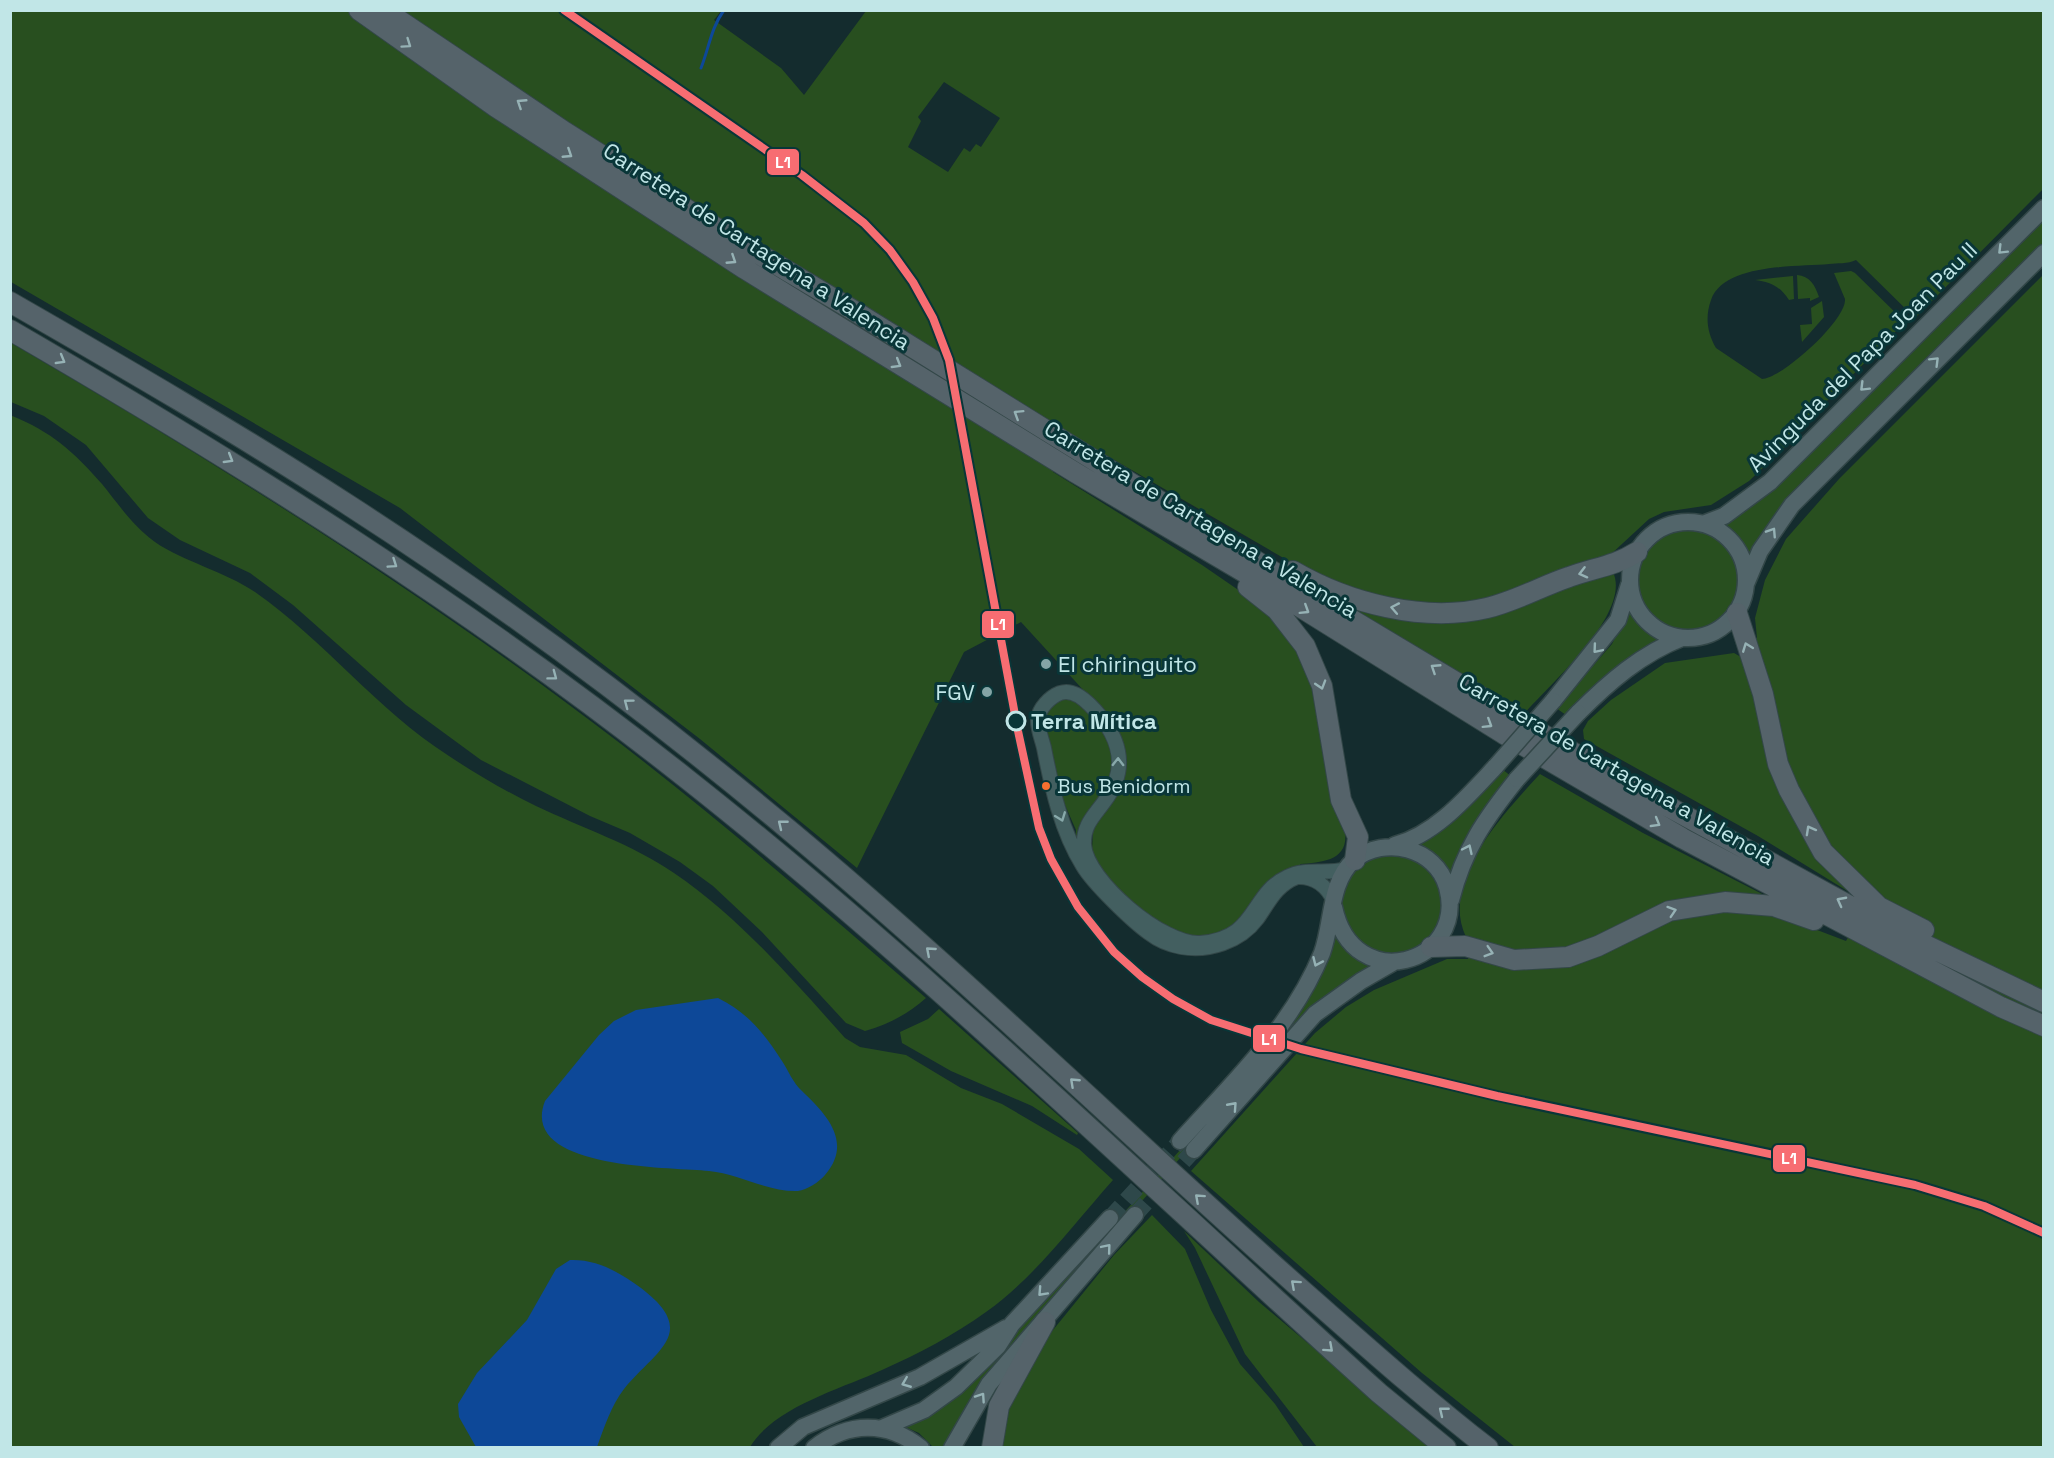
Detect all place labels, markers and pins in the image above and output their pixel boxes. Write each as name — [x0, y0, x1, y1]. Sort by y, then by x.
place label: El chiringuito — [1058, 650, 1197, 678]
marker: El chiringuito — [1039, 657, 1053, 671]
place label: FGV — [935, 678, 975, 706]
marker: FGV — [980, 685, 994, 699]
place label: Terra Mítica — [1031, 707, 1157, 735]
marker: Terra Mítica — [1006, 711, 1026, 731]
place label: Bus Benidorm — [1057, 773, 1190, 799]
marker: Bus Benidorm — [1040, 780, 1052, 792]

